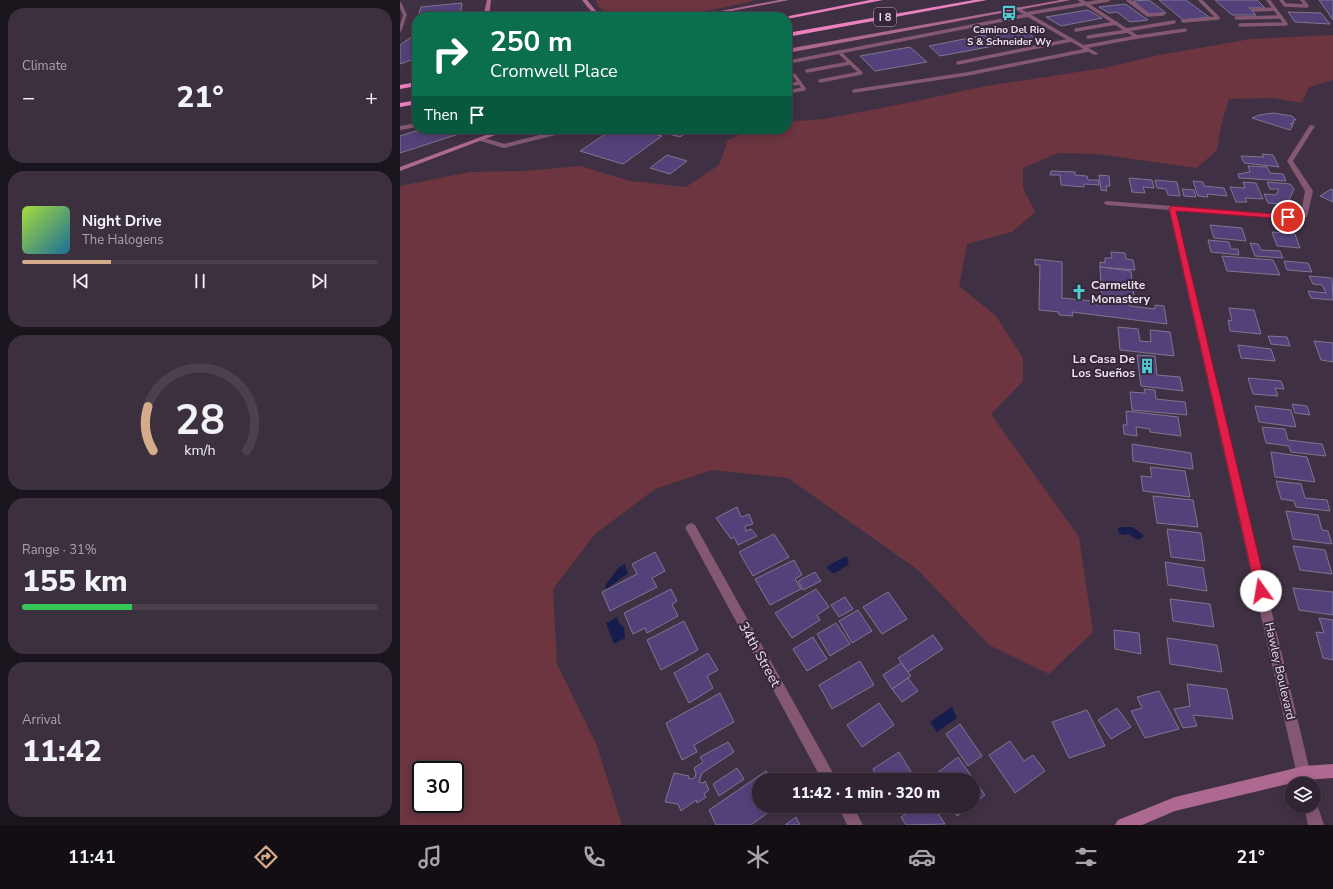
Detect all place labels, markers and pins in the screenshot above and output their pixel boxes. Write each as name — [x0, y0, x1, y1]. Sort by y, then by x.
bus stop icon: Camino Del Rio S & Schneider Wy — [1000, 4, 1018, 22]
place label: Camino Del Rio S & Schneider Wy — [967, 23, 1052, 49]
pin — [1271, 200, 1305, 234]
place label: Carmelite Monastery — [1091, 277, 1151, 307]
church icon: Carmelite Monastery — [1070, 283, 1088, 301]
place label: La Casa De Los Sueños — [1071, 351, 1135, 381]
building icon: La Casa De Los Sueños — [1138, 357, 1156, 375]

